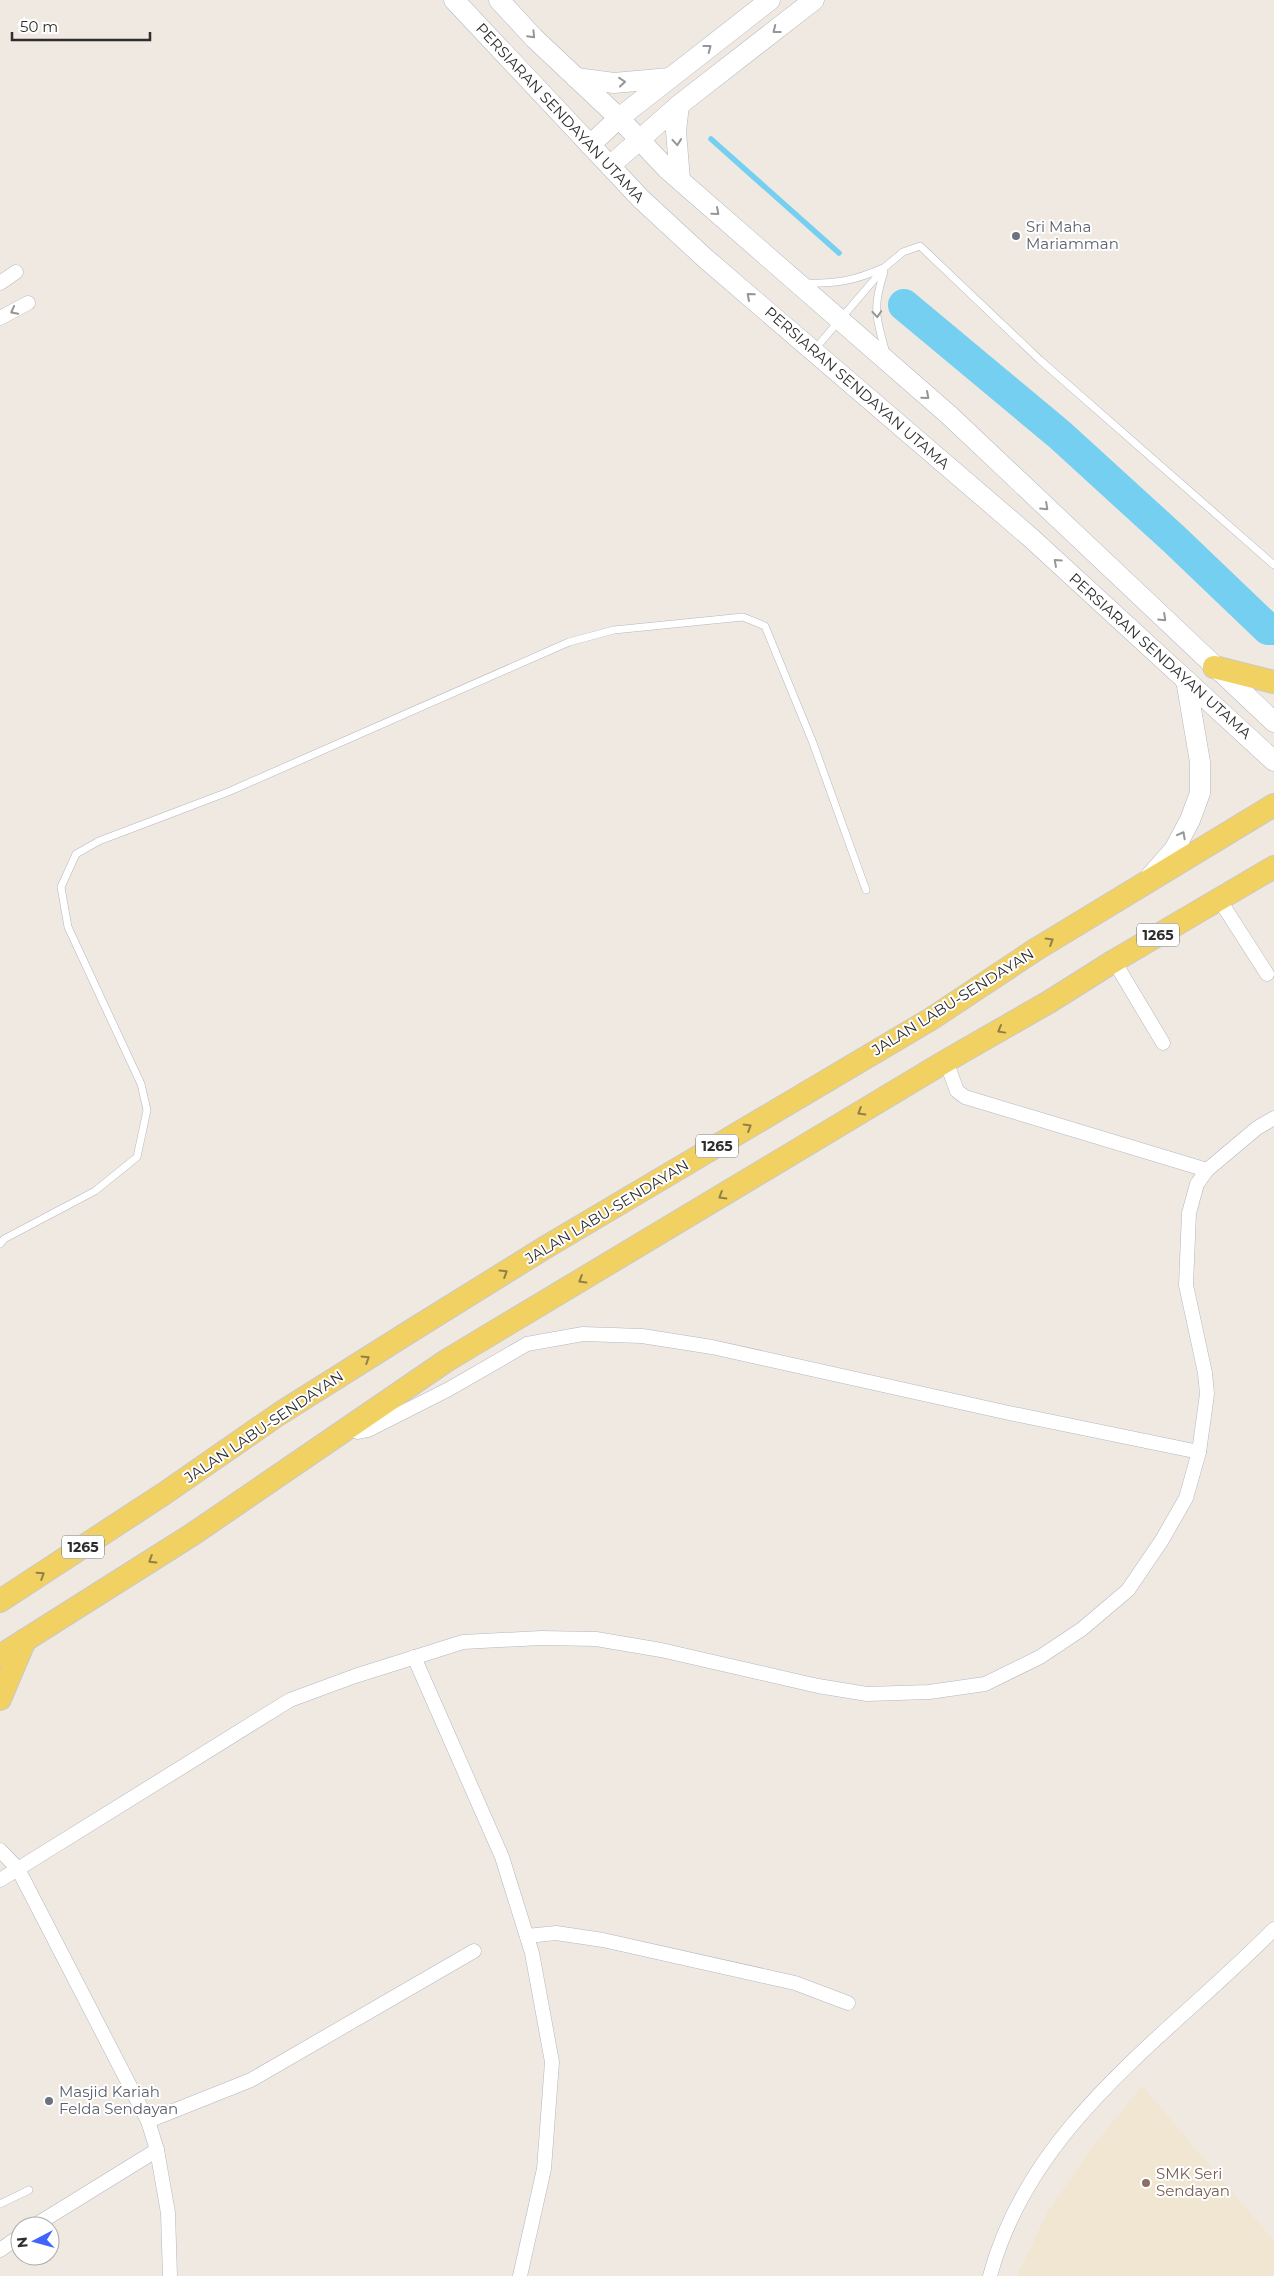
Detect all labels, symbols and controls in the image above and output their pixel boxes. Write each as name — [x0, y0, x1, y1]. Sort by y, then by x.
scale bar — [12, 10, 150, 42]
text: 50 m — [20, 17, 58, 36]
street label: PERSIARAN SENDAYAN UTAMA — [472, 19, 649, 207]
one-way arrow — [772, 24, 781, 33]
one-way arrow — [526, 30, 535, 39]
one-way arrow — [702, 46, 711, 54]
one-way arrow — [619, 77, 627, 88]
one-way arrow — [671, 139, 682, 147]
one-way arrow — [711, 206, 720, 215]
place label: Sri Maha Mariamman — [1026, 217, 1119, 253]
marker: Sri Maha Mariamman — [1010, 230, 1022, 242]
one-way arrow — [746, 293, 755, 302]
street label: PERSIARAN SENDAYAN UTAMA — [761, 302, 954, 473]
one-way arrow — [10, 304, 19, 314]
one-way arrow — [871, 310, 882, 318]
one-way arrow — [921, 390, 930, 399]
one-way arrow — [1039, 501, 1048, 510]
one-way arrow — [1054, 559, 1063, 568]
street label: PERSIARAN SENDAYAN UTAMA — [1065, 569, 1256, 743]
one-way arrow — [1157, 612, 1166, 621]
one-way arrow — [1176, 831, 1186, 840]
road number: 1265 — [1137, 924, 1179, 946]
one-way arrow — [1045, 937, 1054, 947]
street label: JALAN LABU-SENDAYAN — [867, 944, 1037, 1060]
one-way arrow — [997, 1023, 1006, 1033]
one-way arrow — [857, 1105, 866, 1115]
one-way arrow — [743, 1124, 752, 1134]
road number: 1265 — [696, 1134, 738, 1158]
street label: JALAN LABU-SENDAYAN — [521, 1155, 692, 1269]
one-way arrow — [718, 1189, 727, 1199]
one-way arrow — [498, 1270, 507, 1280]
one-way arrow — [579, 1273, 588, 1283]
one-way arrow — [360, 1356, 369, 1365]
street label: JALAN LABU-SENDAYAN — [180, 1366, 347, 1487]
road number: 1265 — [62, 1535, 104, 1558]
one-way arrow — [148, 1553, 157, 1563]
one-way arrow — [35, 1572, 44, 1581]
place label: Masjid Kariah Felda Sendayan — [59, 2082, 178, 2118]
marker: Masjid Kariah Felda Sendayan — [43, 2095, 55, 2107]
place label: SMK Seri Sendayan — [1156, 2164, 1230, 2200]
marker: SMK Seri Sendayan — [1140, 2177, 1152, 2189]
north arrow — [10, 2216, 60, 2266]
text: N — [13, 2236, 32, 2249]

